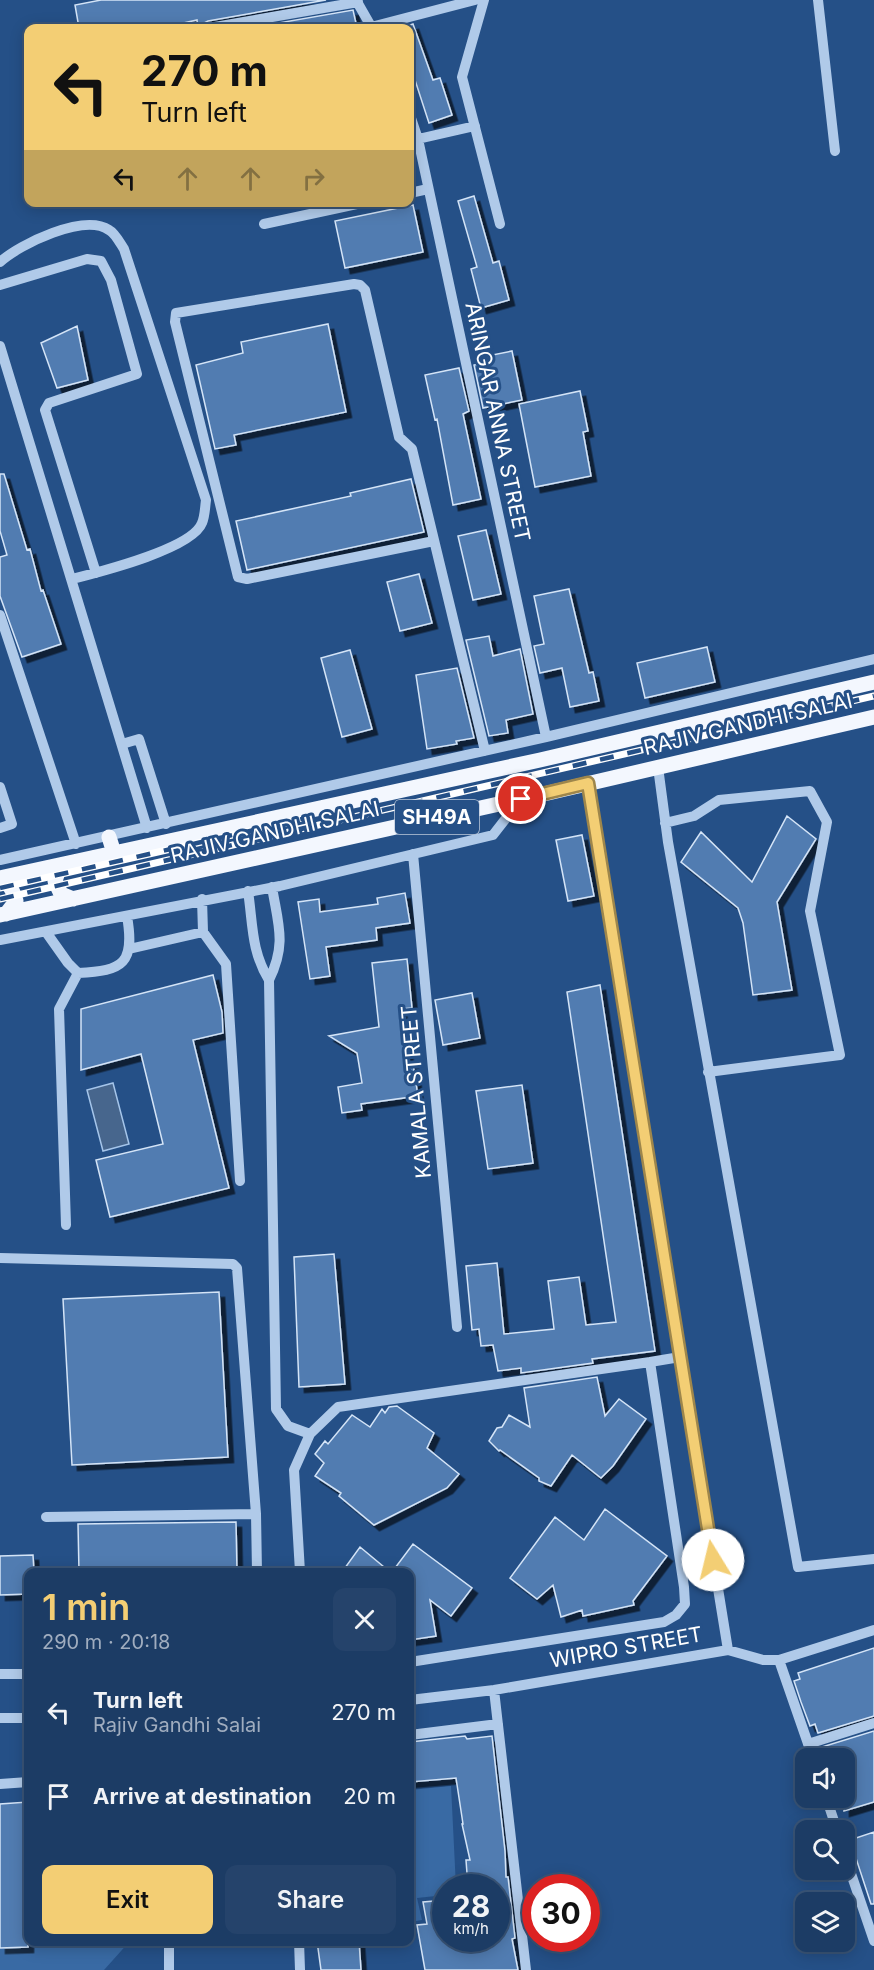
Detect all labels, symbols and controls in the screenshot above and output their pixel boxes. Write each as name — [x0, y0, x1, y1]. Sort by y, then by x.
text: 270 m — [141, 45, 268, 96]
icon: left — [42, 48, 120, 126]
text: Turn left — [141, 96, 247, 129]
icon: left — [108, 162, 141, 195]
icon: ahead — [171, 162, 204, 195]
icon: ahead — [234, 162, 267, 195]
icon: right — [297, 162, 330, 195]
street label: ARINGAR ANNA STREET — [460, 300, 536, 544]
street label: RAJIV GANDHI SALAI — [641, 688, 855, 760]
pin — [495, 773, 546, 824]
icon: arrive — [504, 782, 537, 815]
street label: RAJIV GANDHI SALAI — [168, 796, 382, 868]
road number: SH49A — [395, 800, 479, 834]
street label: KAMALA STREET — [396, 1004, 436, 1180]
position arrow — [681, 1528, 745, 1592]
text: 1 min — [42, 1585, 130, 1629]
button: close — [333, 1588, 396, 1651]
street label: WIPRO STREET — [548, 1621, 704, 1673]
text: 290 m · 20:18 — [42, 1630, 170, 1654]
text: Turn left — [93, 1687, 183, 1713]
icon: left — [42, 1696, 75, 1729]
text: 270 m — [331, 1699, 396, 1725]
text: Rajiv Gandhi Salai — [93, 1713, 261, 1737]
map controls — [795, 1748, 855, 1952]
button: sound — [795, 1748, 855, 1808]
icon: arrive — [42, 1780, 75, 1813]
text: Arrive at destination — [93, 1783, 312, 1809]
text: 20 m — [343, 1783, 396, 1809]
button: search — [795, 1820, 855, 1880]
button: Exit — [42, 1865, 213, 1934]
button: Share — [225, 1865, 396, 1934]
speed limit sign: 30 — [522, 1874, 600, 1952]
text: 28 — [452, 1888, 490, 1924]
button: layers — [795, 1892, 855, 1952]
text: km/h — [453, 1919, 489, 1938]

